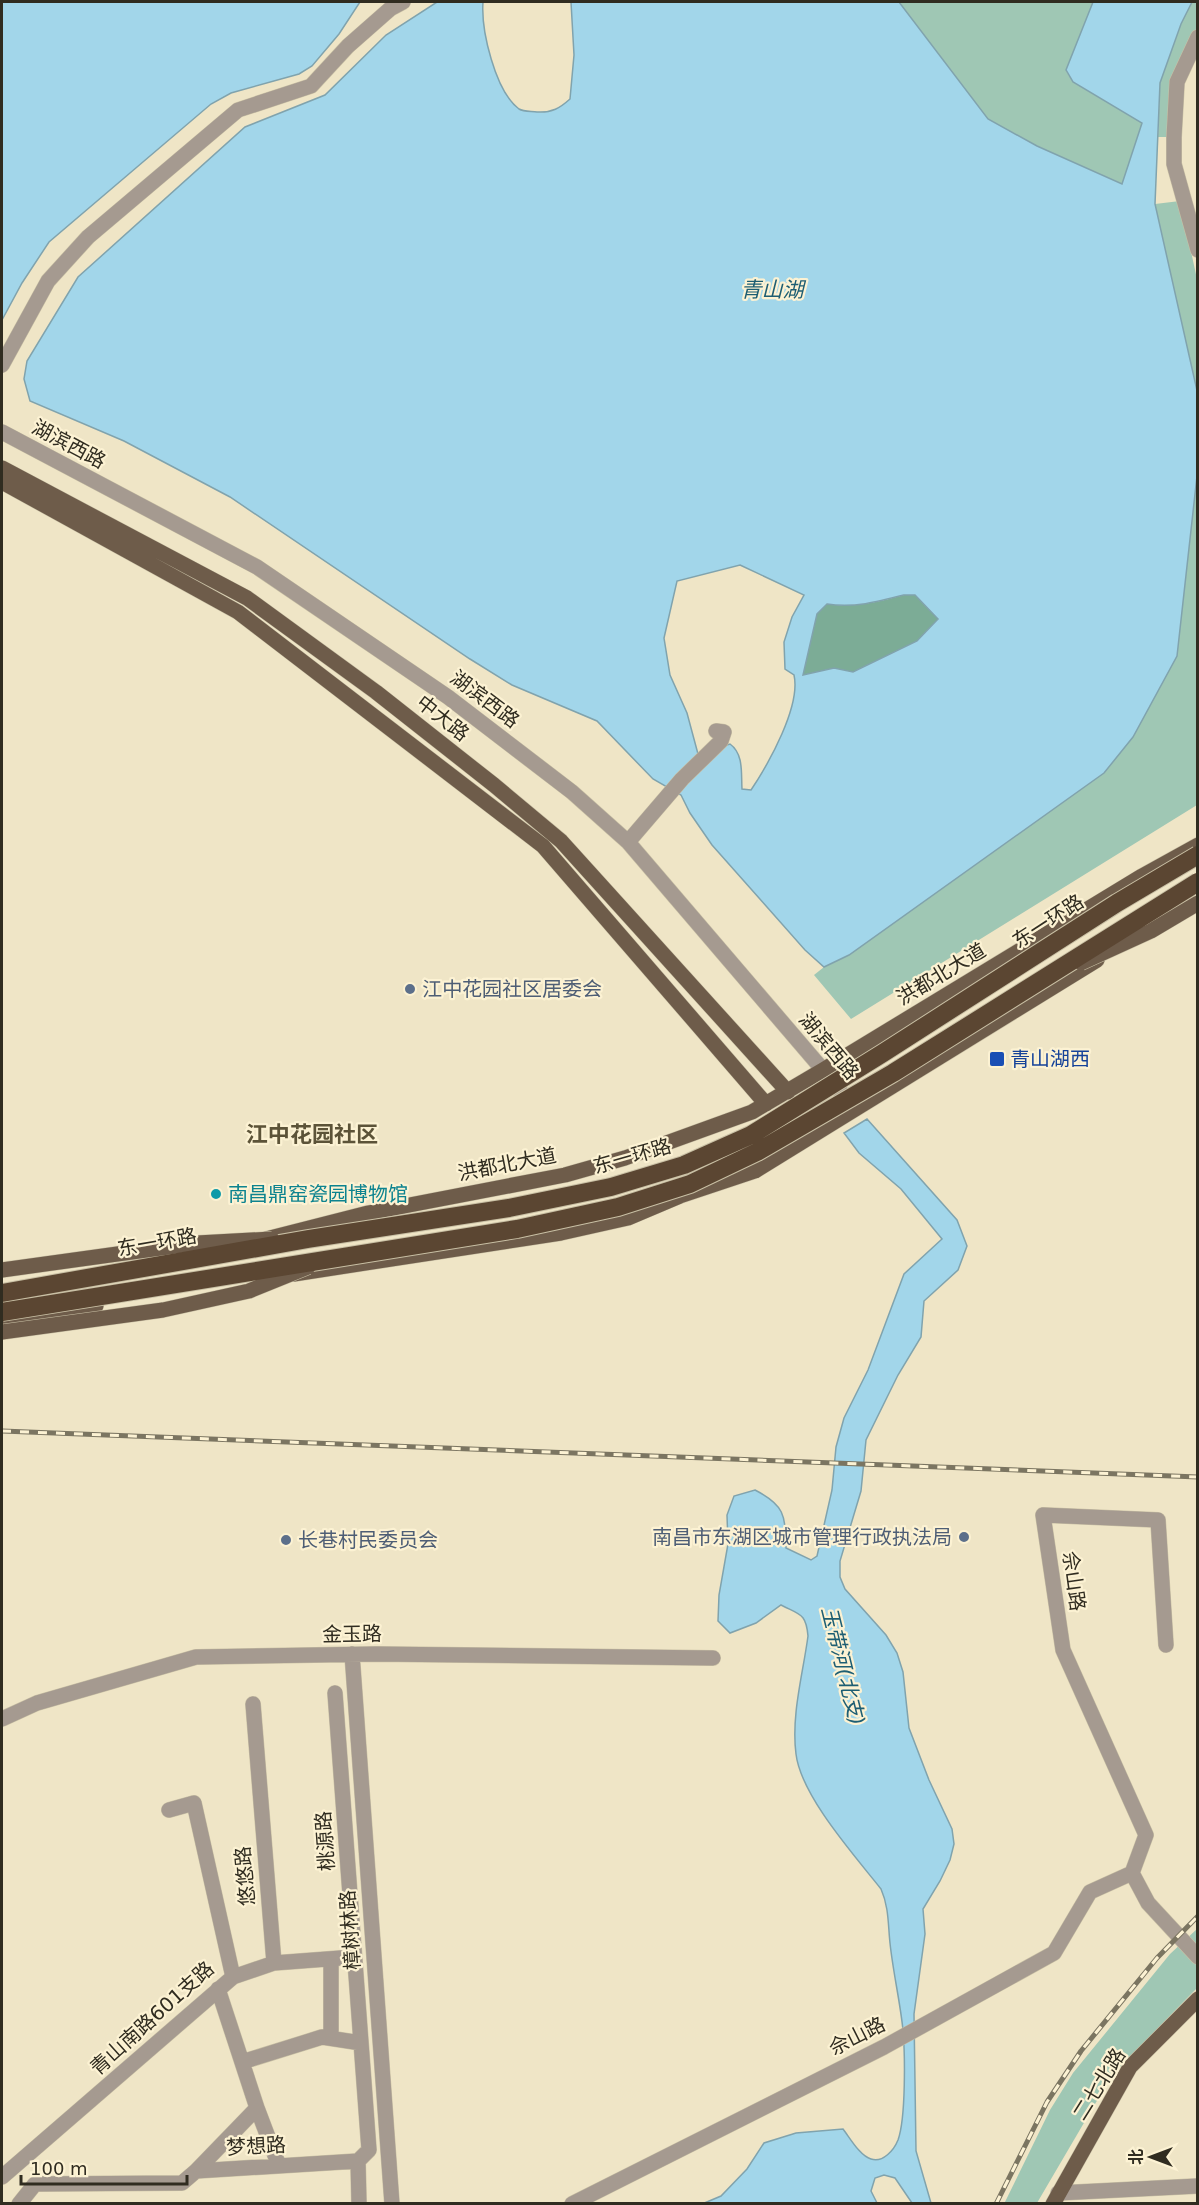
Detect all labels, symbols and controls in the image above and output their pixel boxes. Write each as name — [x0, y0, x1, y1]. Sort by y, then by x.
water label: 青山湖 — [741, 278, 806, 302]
street label: 湖滨西路 — [28, 415, 110, 473]
street label: 湖滨西路 — [446, 665, 524, 733]
street label: 中大路 — [412, 690, 474, 746]
street label: 东一环路 — [1008, 889, 1088, 953]
street label: 洪都北大道 — [892, 938, 990, 1010]
place label: 江中花园社区居委会 — [422, 977, 602, 1001]
marker: 江中花园社区居委会 — [403, 982, 417, 996]
street label: 湖滨西路 — [794, 1008, 864, 1084]
place label: 青山湖西 — [1010, 1047, 1090, 1071]
marker: 青山湖西 — [988, 1050, 1006, 1068]
district label: 江中花园社区 — [246, 1122, 378, 1147]
street label: 东一环路 — [590, 1133, 674, 1179]
street label: 洪都北大道 — [456, 1143, 558, 1185]
place label: 南昌鼎窑瓷园博物馆 — [228, 1182, 408, 1206]
marker: 南昌鼎窑瓷园博物馆 — [209, 1187, 223, 1201]
street label: 东一环路 — [116, 1223, 198, 1261]
place label: 南昌市东湖区城市管理行政执法局 — [652, 1525, 952, 1549]
place label: 长巷村民委员会 — [298, 1528, 438, 1552]
marker: 南昌市东湖区城市管理行政执法局 — [957, 1530, 971, 1544]
marker: 长巷村民委员会 — [279, 1533, 293, 1547]
street label: 佘山路 — [1058, 1550, 1090, 1612]
water label: 玉带河(北支) — [817, 1604, 869, 1728]
street label: 金玉路 — [322, 1621, 382, 1647]
street label: 桃源路 — [311, 1810, 339, 1872]
street label: 悠悠路 — [230, 1845, 260, 1907]
street label: 樟树林路 — [335, 1889, 365, 1971]
street label: 青山南路601支路 — [85, 1956, 219, 2080]
street label: 佘山路 — [825, 2012, 889, 2060]
street label: 二七北路 — [1068, 2044, 1130, 2124]
north arrow — [1121, 2127, 1181, 2187]
street label: 梦想路 — [225, 2132, 287, 2160]
scale bar — [21, 2148, 188, 2186]
text: 北 — [1127, 2149, 1146, 2165]
text: 100 m — [30, 2158, 88, 2179]

